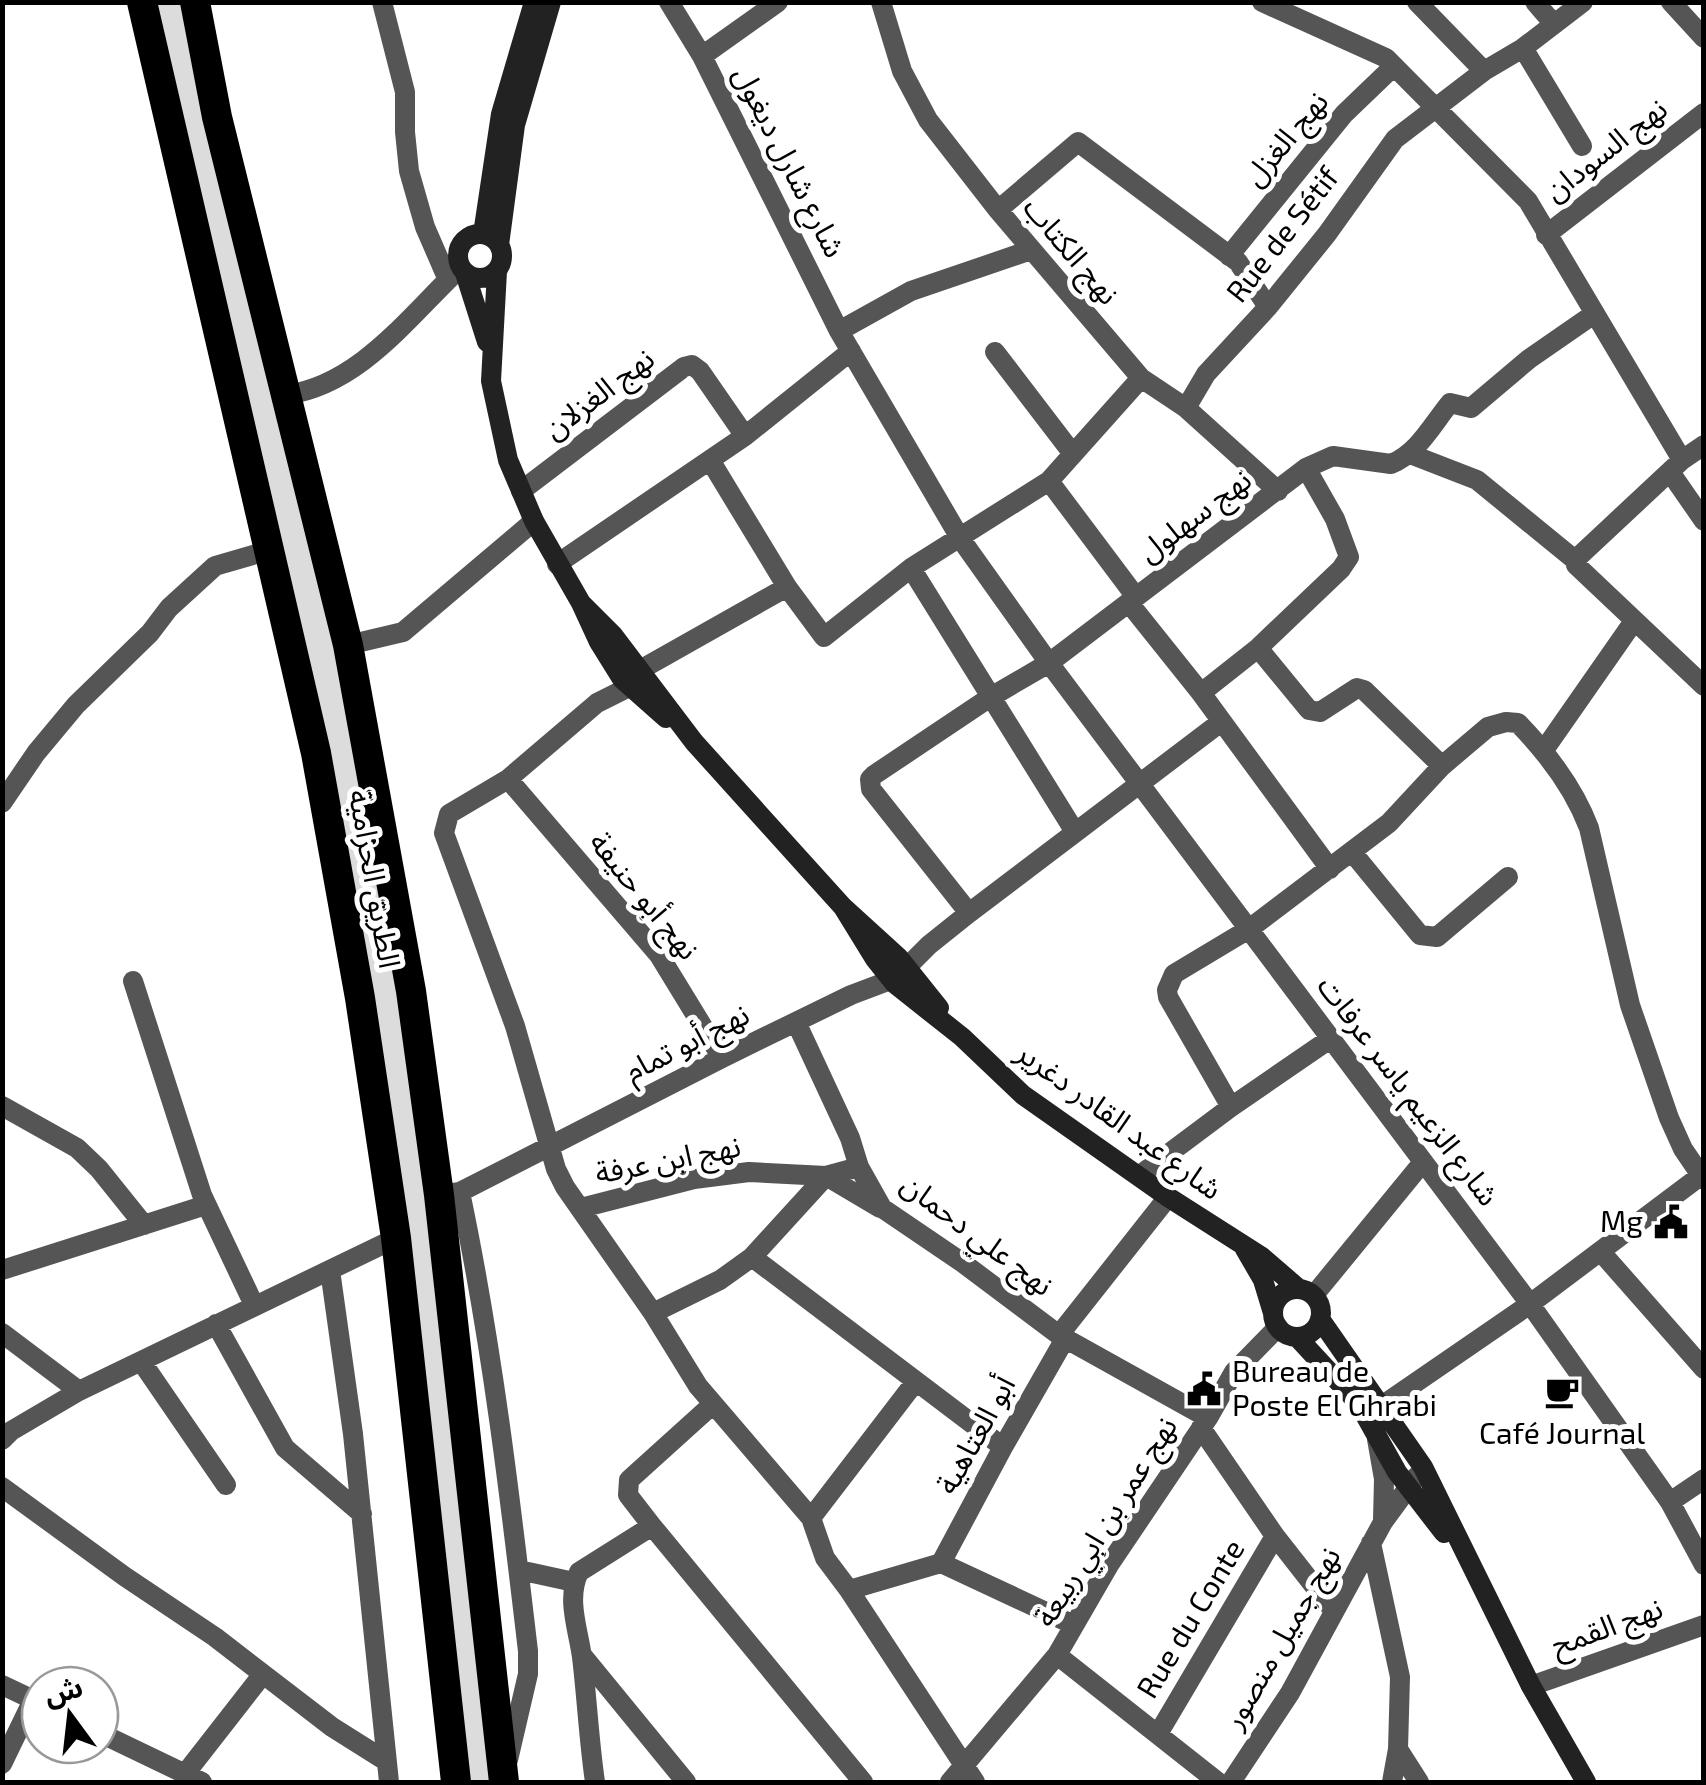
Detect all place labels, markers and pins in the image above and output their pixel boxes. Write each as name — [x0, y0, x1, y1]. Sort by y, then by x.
place label: Mg — [1600, 1202, 1643, 1238]
public building icon: Mg — [1652, 1203, 1690, 1241]
place label: Bureau de Poste El Ghrabi — [1232, 1352, 1437, 1422]
public building icon: Bureau de Poste El Ghrabi — [1185, 1370, 1223, 1408]
cafe icon: Café Journal — [1543, 1373, 1581, 1411]
place label: Café Journal — [1479, 1414, 1645, 1450]

